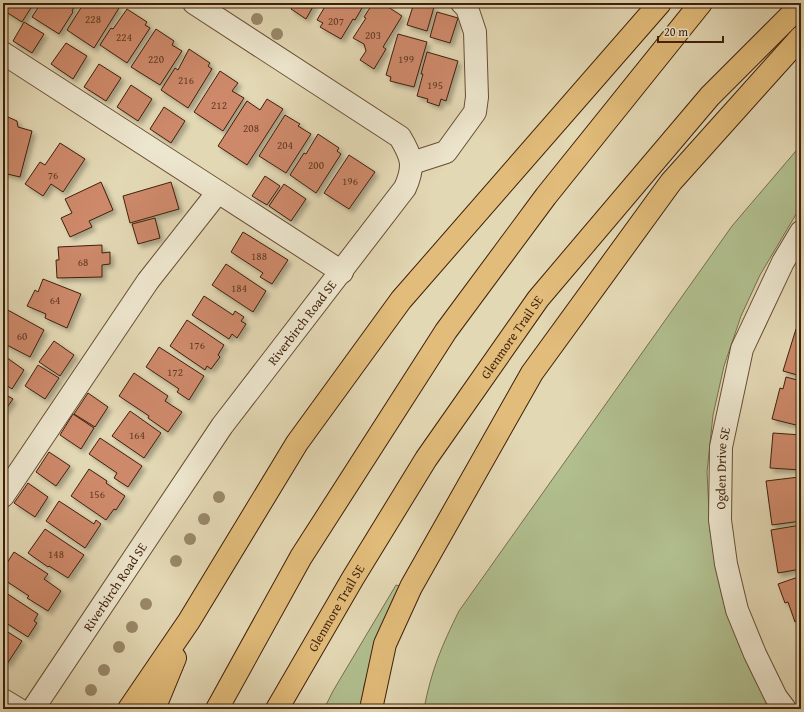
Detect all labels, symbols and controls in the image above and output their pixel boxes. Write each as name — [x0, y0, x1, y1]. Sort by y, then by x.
house number: 228 — [85, 11, 101, 27]
house number: 207 — [328, 13, 344, 29]
scale bar — [658, 18, 723, 44]
text: 20 m — [664, 23, 688, 40]
house number: 203 — [365, 27, 381, 43]
house number: 224 — [116, 29, 132, 45]
house number: 220 — [148, 51, 164, 67]
house number: 199 — [398, 51, 414, 67]
house number: 216 — [178, 72, 194, 88]
house number: 195 — [427, 77, 443, 93]
house number: 212 — [211, 97, 227, 113]
house number: 208 — [243, 120, 259, 136]
house number: 204 — [277, 137, 293, 153]
house number: 200 — [308, 157, 324, 173]
house number: 76 — [48, 167, 58, 183]
house number: 196 — [342, 173, 358, 189]
house number: 188 — [251, 248, 267, 264]
house number: 68 — [78, 254, 88, 270]
street label: Riverbirch Road SE — [263, 275, 341, 369]
house number: 184 — [231, 280, 247, 296]
street label: Glenmore Trail SE — [476, 291, 548, 383]
house number: 64 — [50, 292, 60, 308]
house number: 60 — [17, 328, 27, 344]
house number: 176 — [189, 337, 205, 353]
house number: 172 — [167, 364, 183, 380]
street label: Ogden Drive SE — [711, 425, 735, 510]
house number: 164 — [129, 427, 145, 443]
house number: 156 — [89, 486, 105, 502]
street label: Riverbirch Road SE — [78, 538, 151, 635]
house number: 148 — [48, 546, 64, 562]
street label: Glenmore Trail SE — [303, 560, 369, 655]

